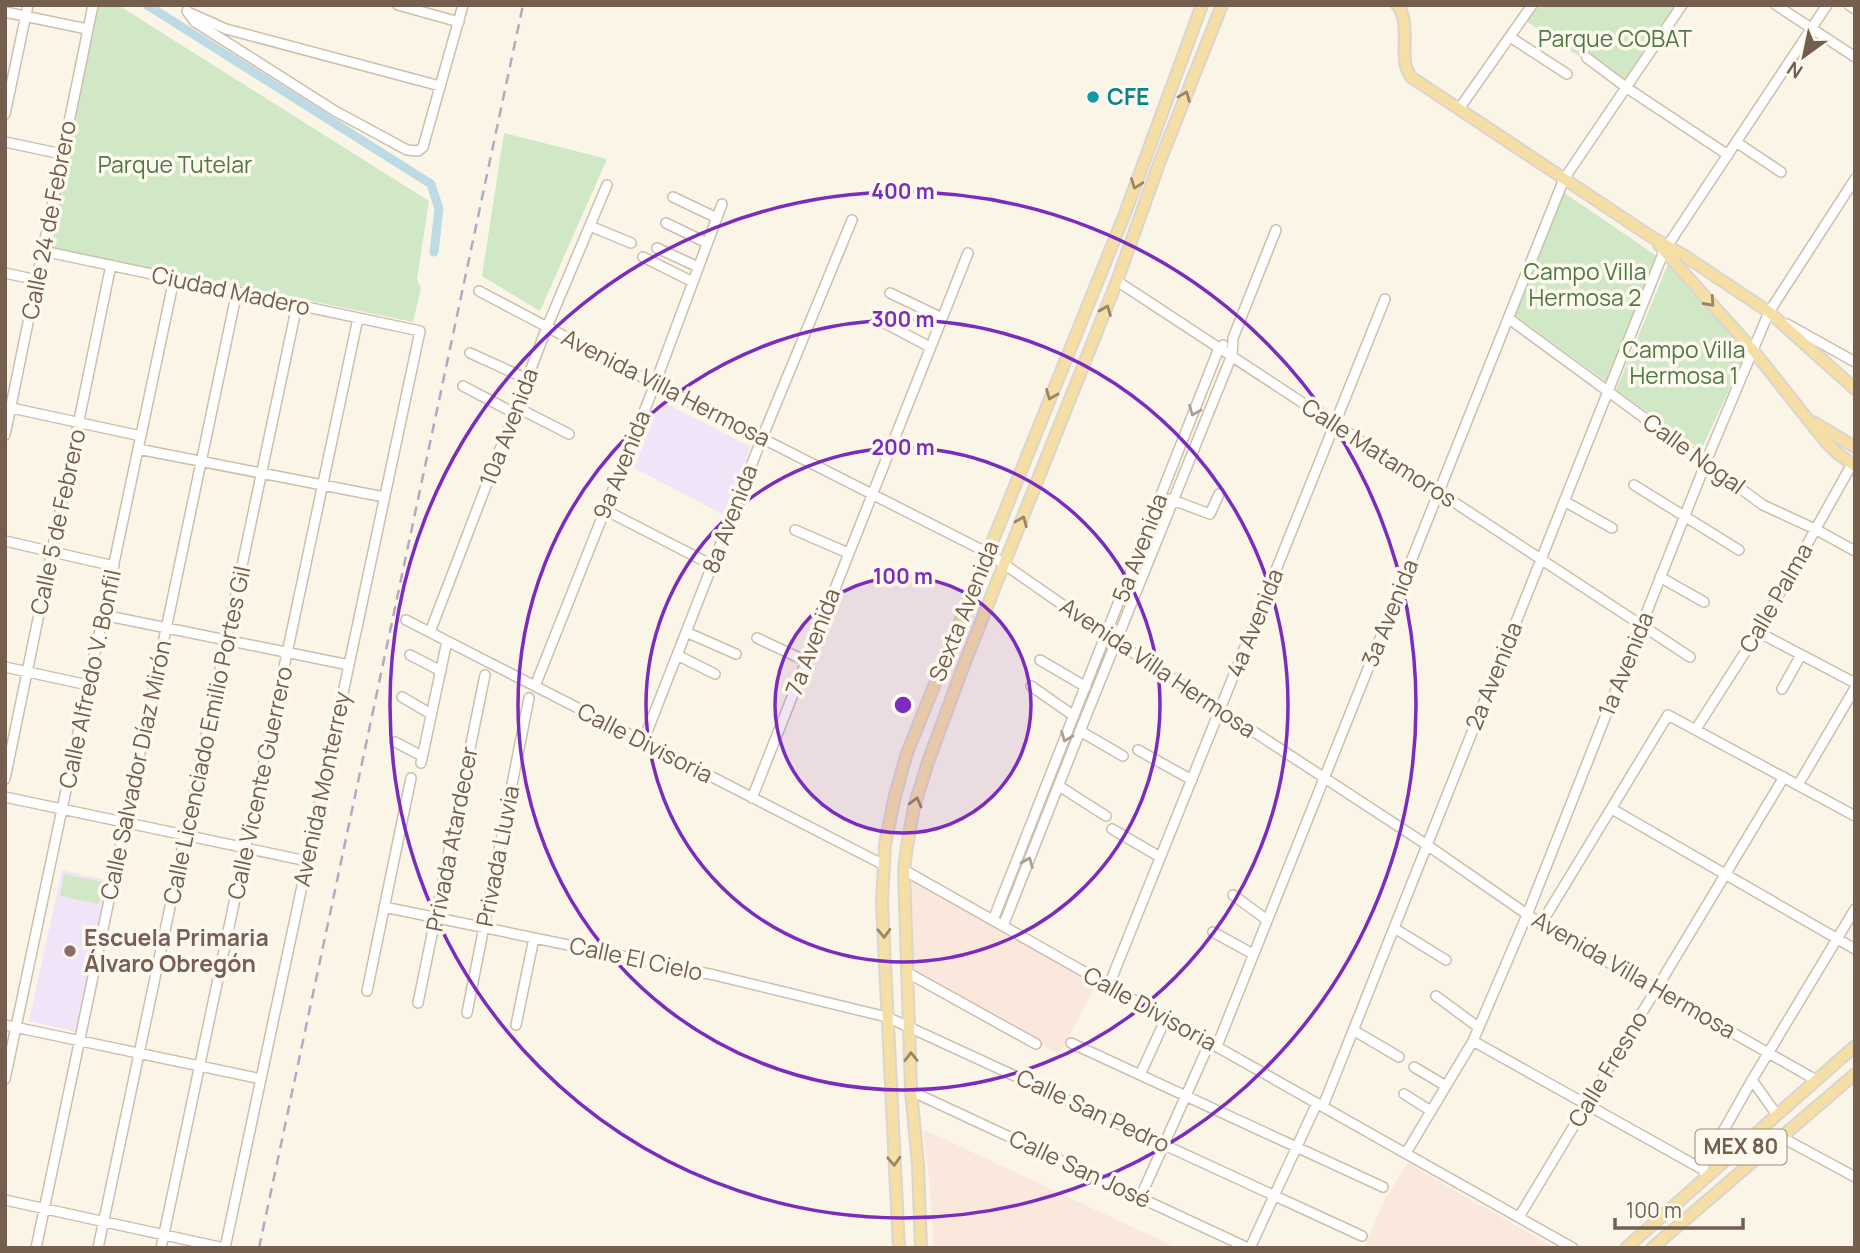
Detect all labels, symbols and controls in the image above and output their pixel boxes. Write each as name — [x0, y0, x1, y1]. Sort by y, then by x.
north arrow — [1769, 21, 1839, 91]
park label: Parque COBAT — [1538, 22, 1692, 54]
text: N — [1782, 56, 1808, 85]
place label: CFE — [1107, 80, 1149, 112]
marker: CFE — [1085, 89, 1101, 105]
one-way arrow — [1177, 91, 1191, 103]
street label: Calle 24 de Febrero — [13, 118, 83, 322]
park label: Parque Tutelar — [98, 148, 252, 180]
text: 400 m — [871, 177, 935, 205]
one-way arrow — [1130, 177, 1144, 189]
park label: Campo Villa Hermosa 2 — [1524, 255, 1646, 313]
street label: Ciudad Madero — [149, 258, 313, 322]
one-way arrow — [1702, 294, 1714, 307]
one-way arrow — [1098, 304, 1112, 316]
text: 300 m — [872, 305, 934, 333]
street label: Avenida Villa Hermosa — [557, 321, 776, 454]
park label: Campo Villa Hermosa 1 — [1623, 333, 1745, 391]
street label: 10a Avenida — [471, 363, 545, 490]
one-way arrow — [1046, 389, 1060, 401]
street label: Calle Matamoros — [1296, 390, 1463, 514]
street label: 9a Avenida — [585, 405, 657, 524]
one-way arrow — [1188, 405, 1202, 417]
street label: Calle Nogal — [1637, 405, 1752, 501]
street label: Calle 5 de Febrero — [22, 426, 92, 618]
text: 200 m — [871, 433, 935, 461]
street label: 8a Avenida — [694, 460, 764, 578]
street label: 5a Avenida — [1104, 489, 1174, 607]
one-way arrow — [1014, 516, 1028, 528]
street label: Sexta Avenida — [920, 535, 1006, 686]
street label: Calle Palma — [1731, 537, 1819, 658]
street label: 3a Avenida — [1353, 554, 1425, 671]
text: 100 m — [873, 562, 933, 590]
street label: Calle Licenciado Emilio Portes Gil — [155, 563, 258, 907]
street label: 4a Avenida — [1218, 564, 1290, 682]
street label: Calle Alfredo V. Bonfil — [50, 566, 128, 791]
street label: 7a Avenida — [777, 583, 847, 700]
street label: Avenida Villa Hermosa — [1054, 590, 1263, 745]
street label: 1a Avenida — [1590, 607, 1660, 721]
street label: 2a Avenida — [1457, 617, 1529, 734]
street label: Calle Salvador Díaz Mirón — [92, 637, 178, 903]
street label: Calle Vicente Guerrero — [219, 663, 299, 902]
street label: Avenida Monterrey — [285, 688, 357, 889]
centre of rings — [891, 693, 915, 717]
street label: Calle Divisoria — [572, 694, 719, 790]
one-way arrow — [1060, 731, 1074, 743]
street label: Privada Atardecer — [417, 744, 485, 934]
street label: Privada Lluvia — [468, 783, 526, 929]
one-way arrow — [908, 797, 922, 809]
one-way arrow — [1020, 857, 1034, 869]
street label: Avenida Villa Hermosa — [1527, 903, 1742, 1046]
place label: Escuela Primaria Álvaro Obregón — [84, 921, 269, 979]
street label: Calle El Cielo — [567, 928, 706, 988]
one-way arrow — [876, 928, 891, 939]
marker: Escuela Primaria Álvaro Obregón — [62, 943, 78, 959]
street label: Calle Divisoria — [1078, 958, 1223, 1058]
street label: Calle Fresno — [1560, 1004, 1654, 1133]
one-way arrow — [903, 1052, 918, 1063]
street label: Calle San Pedro — [1012, 1061, 1175, 1160]
street label: Calle San José — [1004, 1121, 1156, 1215]
road number: MEX 80 — [1696, 1130, 1786, 1164]
one-way arrow — [887, 1155, 902, 1166]
scale bar — [1615, 1186, 1743, 1230]
text: 100 m — [1626, 1196, 1682, 1224]

